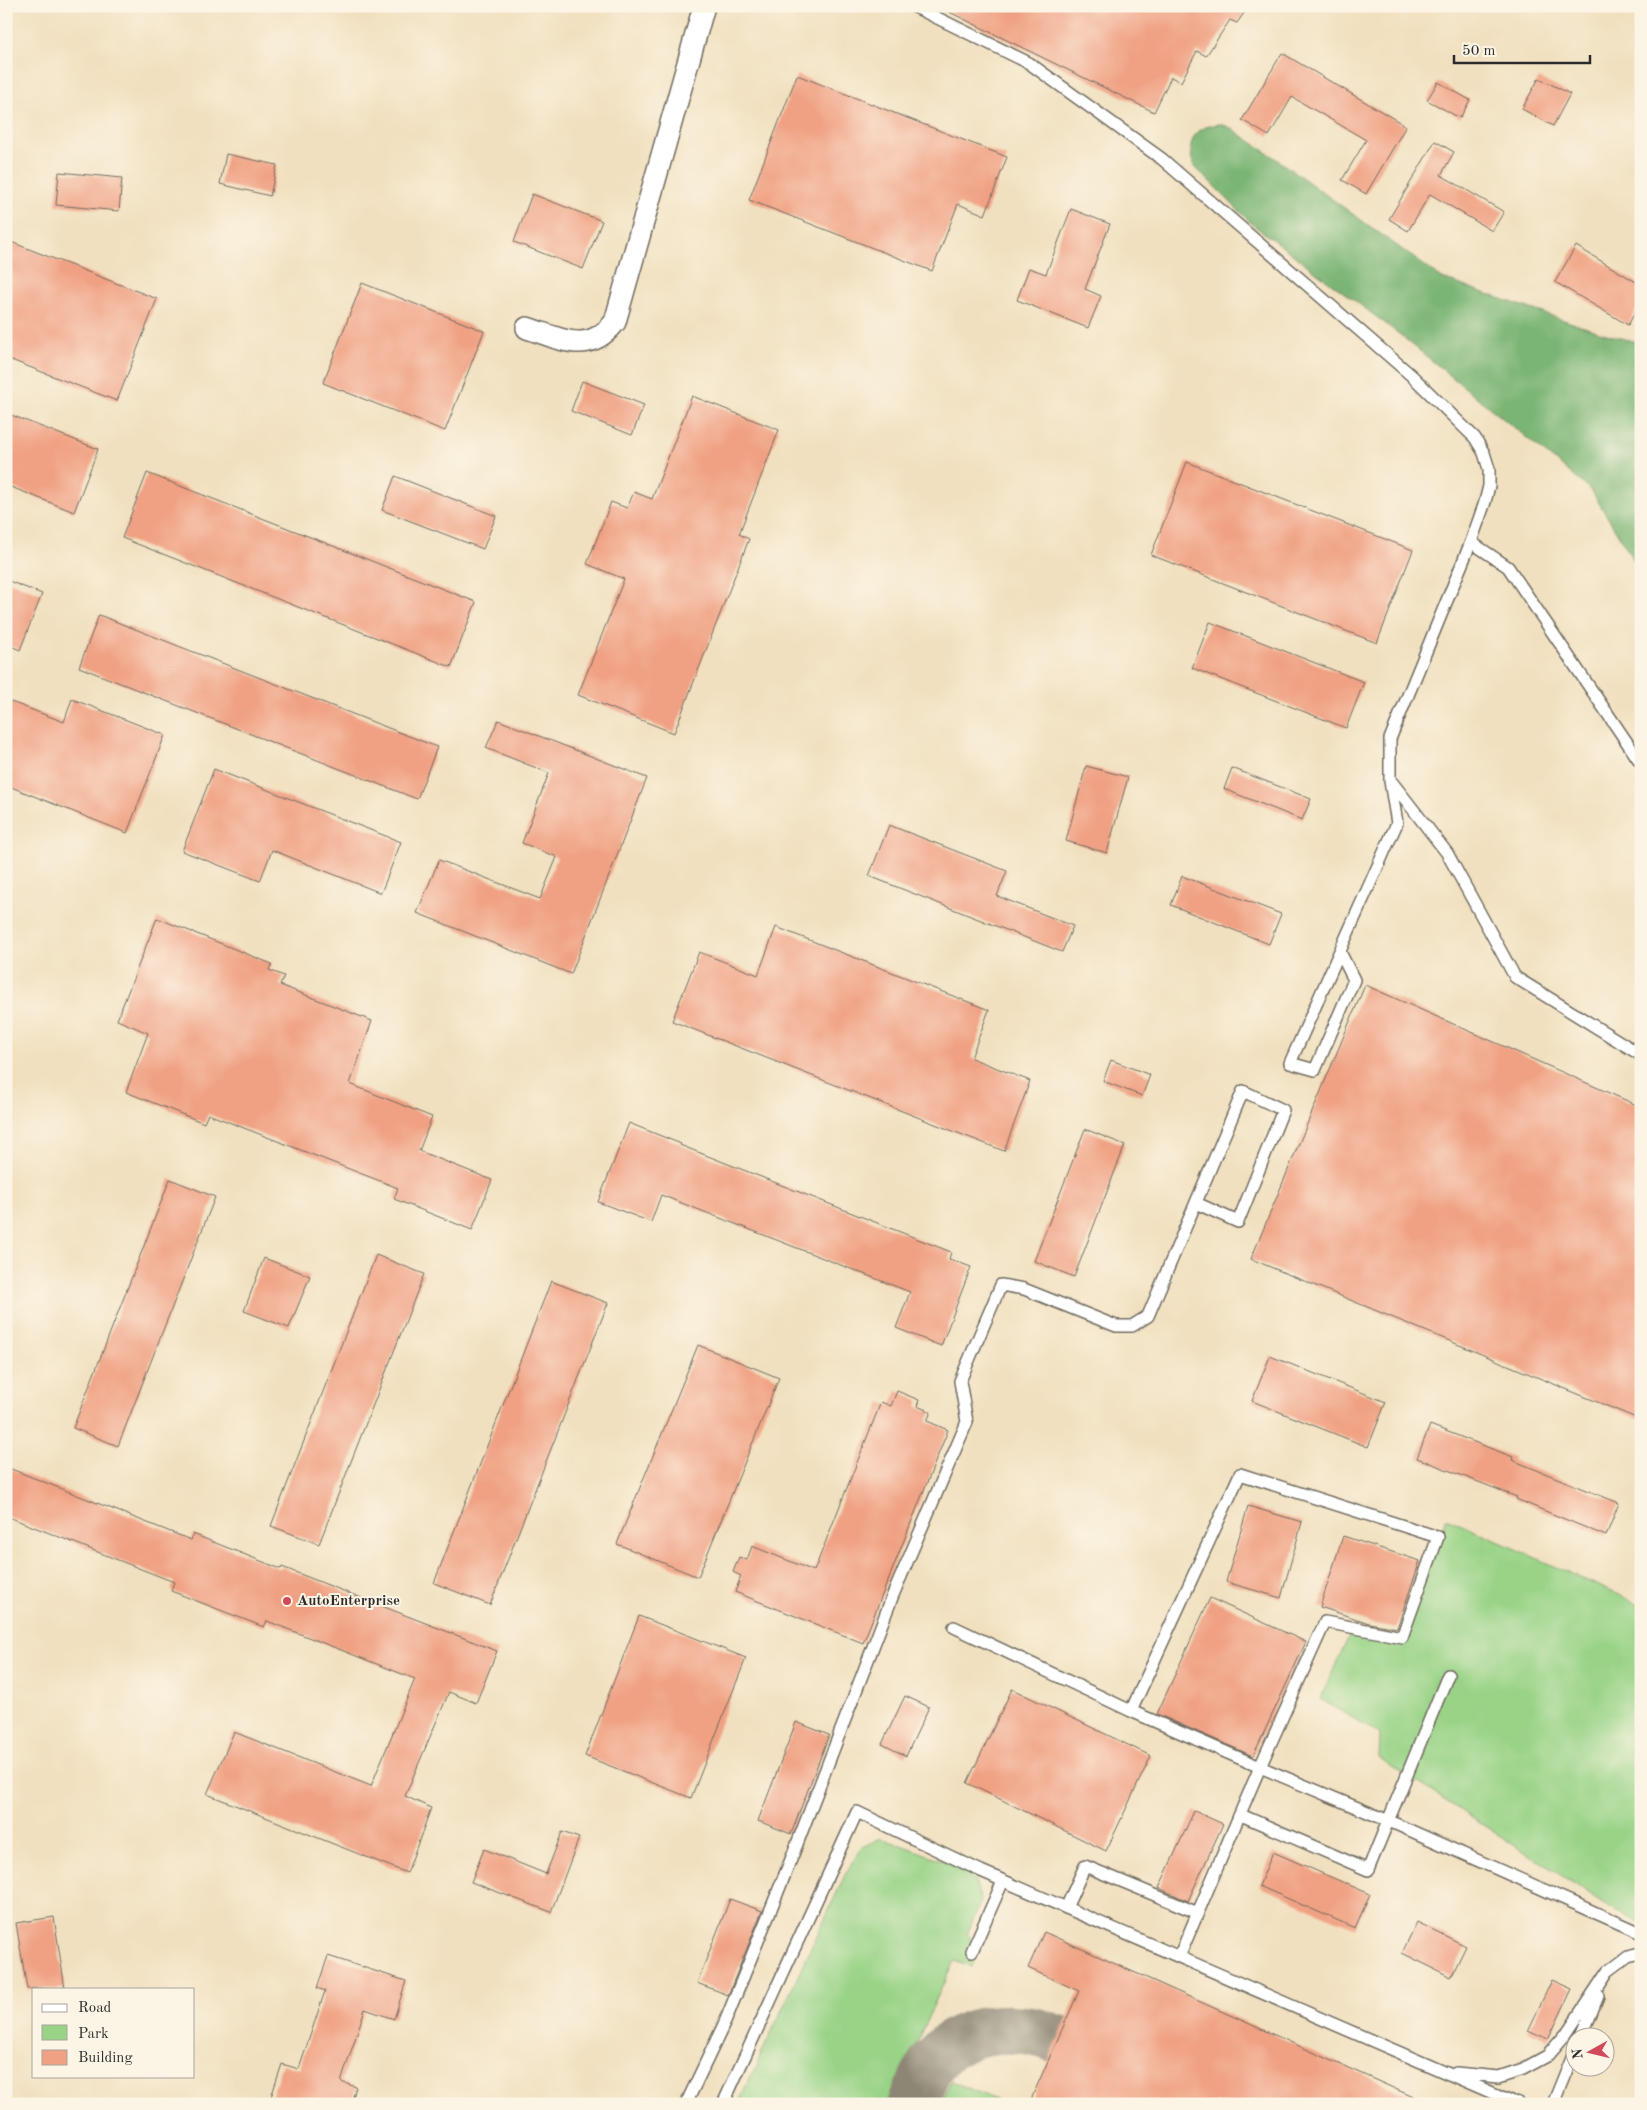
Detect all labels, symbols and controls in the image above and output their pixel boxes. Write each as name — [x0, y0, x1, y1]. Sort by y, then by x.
scale bar — [1454, 32, 1591, 64]
text: 50 m — [1462, 44, 1496, 59]
place label: AutoEnterprise — [297, 1594, 400, 1609]
marker: AutoEnterprise — [281, 1595, 293, 1607]
legend — [32, 1988, 195, 2078]
text: Road — [78, 2001, 112, 2016]
text: Park — [78, 2027, 109, 2042]
north arrow — [1564, 2028, 1614, 2078]
text: N — [1570, 2047, 1586, 2060]
text: Building — [78, 2051, 133, 2066]

